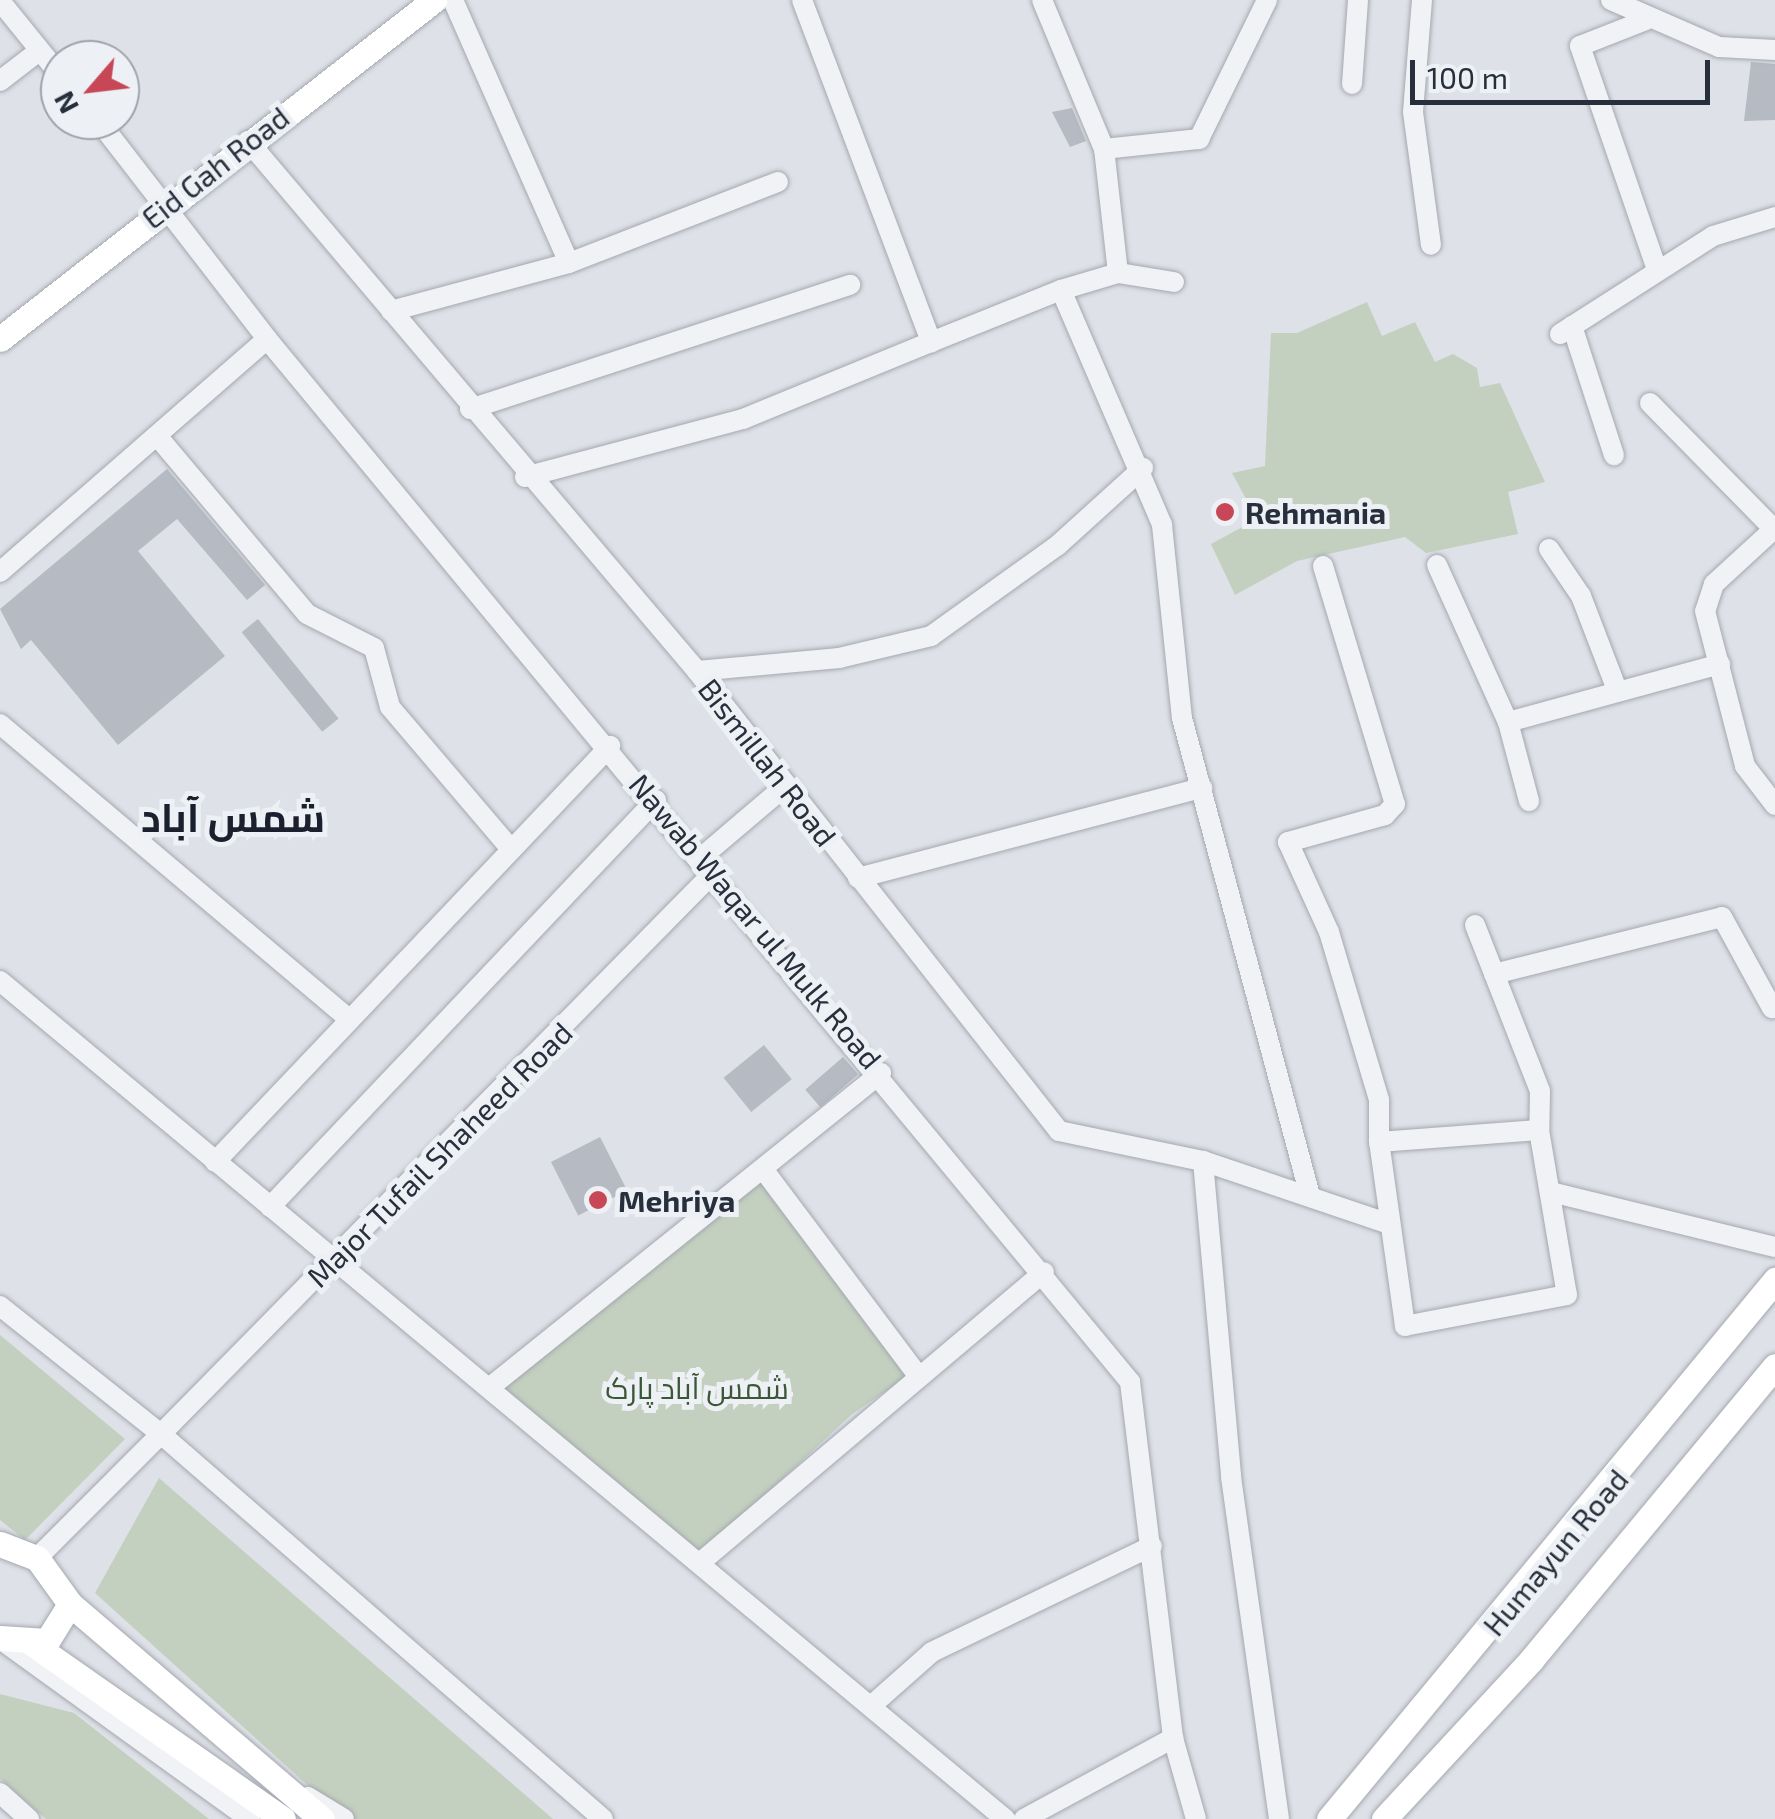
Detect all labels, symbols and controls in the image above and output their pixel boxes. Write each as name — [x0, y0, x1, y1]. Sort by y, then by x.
north arrow — [40, 40, 140, 140]
scale bar — [1415, 40, 1715, 102]
text: 100 m — [1427, 59, 1508, 95]
text: N — [46, 86, 85, 120]
street label: Eid Gah Road — [134, 98, 296, 236]
place label: Rehmania — [1245, 494, 1386, 530]
marker: Rehmania — [1214, 501, 1236, 523]
street label: Bismillah Road — [691, 671, 845, 853]
street label: Nawab Waqar ul Mulk Road — [622, 766, 890, 1076]
district label: شمس آباد — [141, 792, 325, 840]
street label: Major Tufail Shaheed Road — [298, 1013, 580, 1295]
place label: Mehriya — [618, 1182, 735, 1218]
marker: Mehriya — [587, 1189, 609, 1211]
park label: شمس آباد پارک — [605, 1369, 789, 1405]
street label: Humayun Road — [1475, 1462, 1635, 1642]

